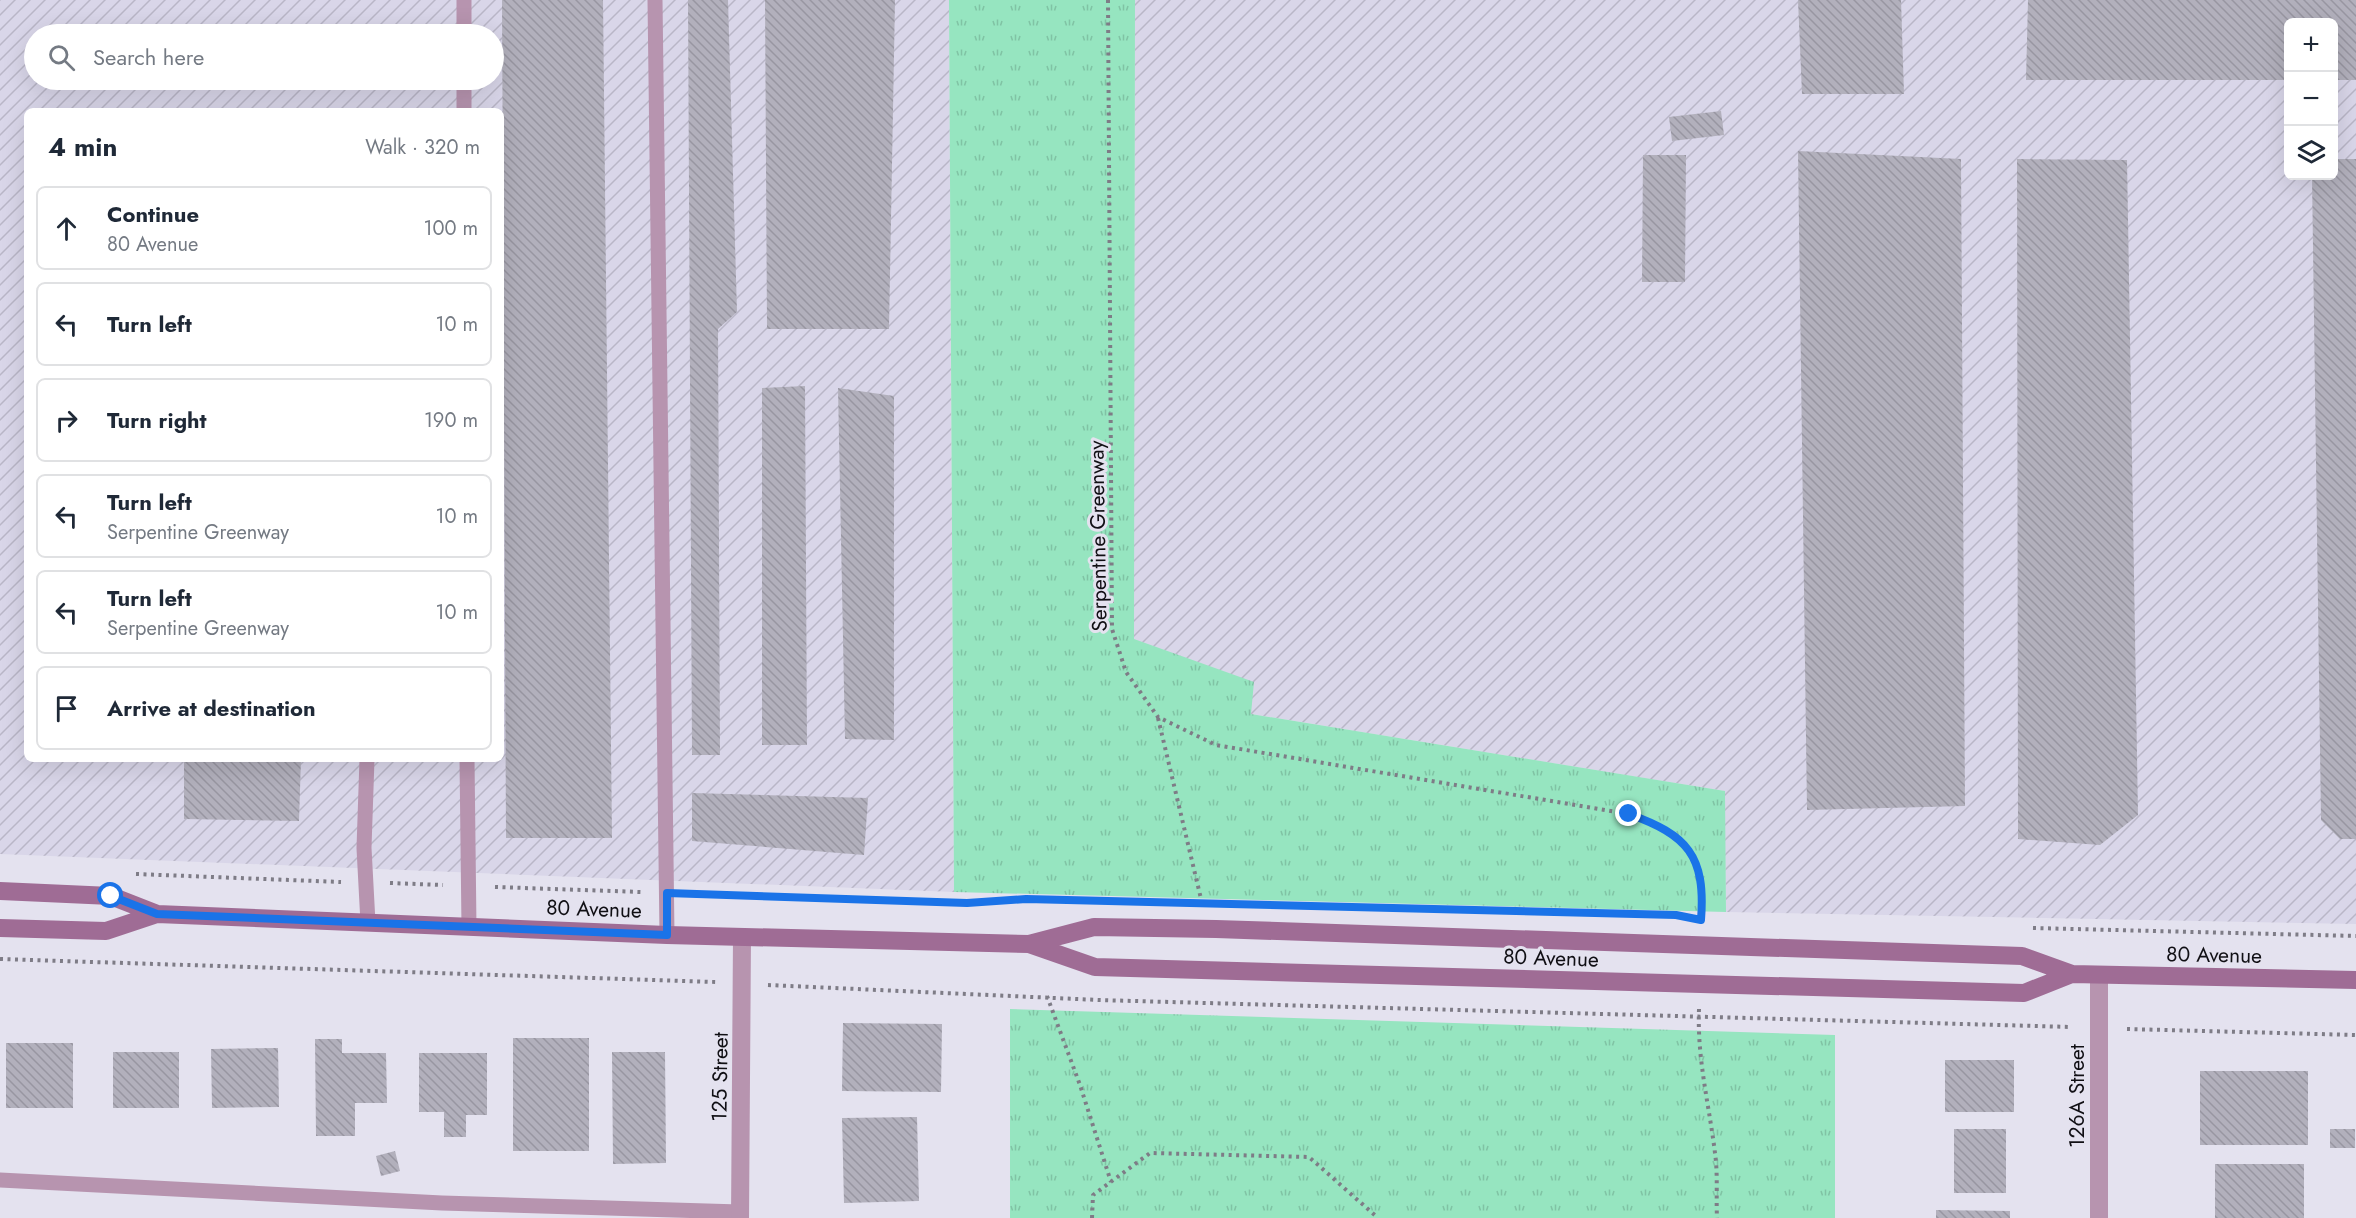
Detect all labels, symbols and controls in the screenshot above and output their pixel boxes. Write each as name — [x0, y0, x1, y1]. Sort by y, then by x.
map controls — [2284, 18, 2338, 180]
button: + — [2284, 18, 2338, 72]
search box — [24, 24, 504, 90]
icon: search — [45, 41, 78, 74]
text: Search here — [93, 41, 204, 73]
button: − — [2284, 72, 2338, 126]
button: layers — [2284, 126, 2338, 180]
text: 4 min — [48, 128, 117, 166]
text: Walk · 320 m — [365, 133, 480, 162]
text: Continue — [107, 198, 199, 230]
icon: ahead — [50, 212, 83, 245]
text: 100 m — [423, 214, 478, 243]
text: 80 Avenue — [107, 230, 198, 259]
icon: left — [50, 308, 83, 341]
text: Turn left — [107, 308, 192, 340]
text: 10 m — [435, 310, 478, 339]
icon: right — [50, 404, 83, 437]
text: Turn right — [107, 404, 207, 436]
text: 190 m — [424, 406, 478, 435]
street label: Serpentine Greenway — [1081, 439, 1115, 632]
text: Turn left — [107, 486, 192, 518]
icon: left — [50, 500, 83, 533]
text: 10 m — [435, 502, 478, 531]
text: Serpentine Greenway — [107, 518, 289, 547]
text: Turn left — [107, 582, 192, 614]
icon: left — [50, 596, 83, 629]
text: 10 m — [435, 598, 478, 627]
text: Serpentine Greenway — [107, 614, 289, 643]
icon: arrive — [50, 692, 83, 725]
text: Arrive at destination — [107, 692, 316, 724]
route end — [1615, 800, 1641, 826]
route start — [97, 882, 123, 908]
street label: 80 Avenue — [546, 892, 643, 926]
street label: 80 Avenue — [2166, 939, 2262, 971]
street label: 80 Avenue — [1503, 941, 1600, 975]
street label: 125 Street — [704, 1032, 736, 1122]
street label: 126A Street — [2062, 1044, 2092, 1148]

